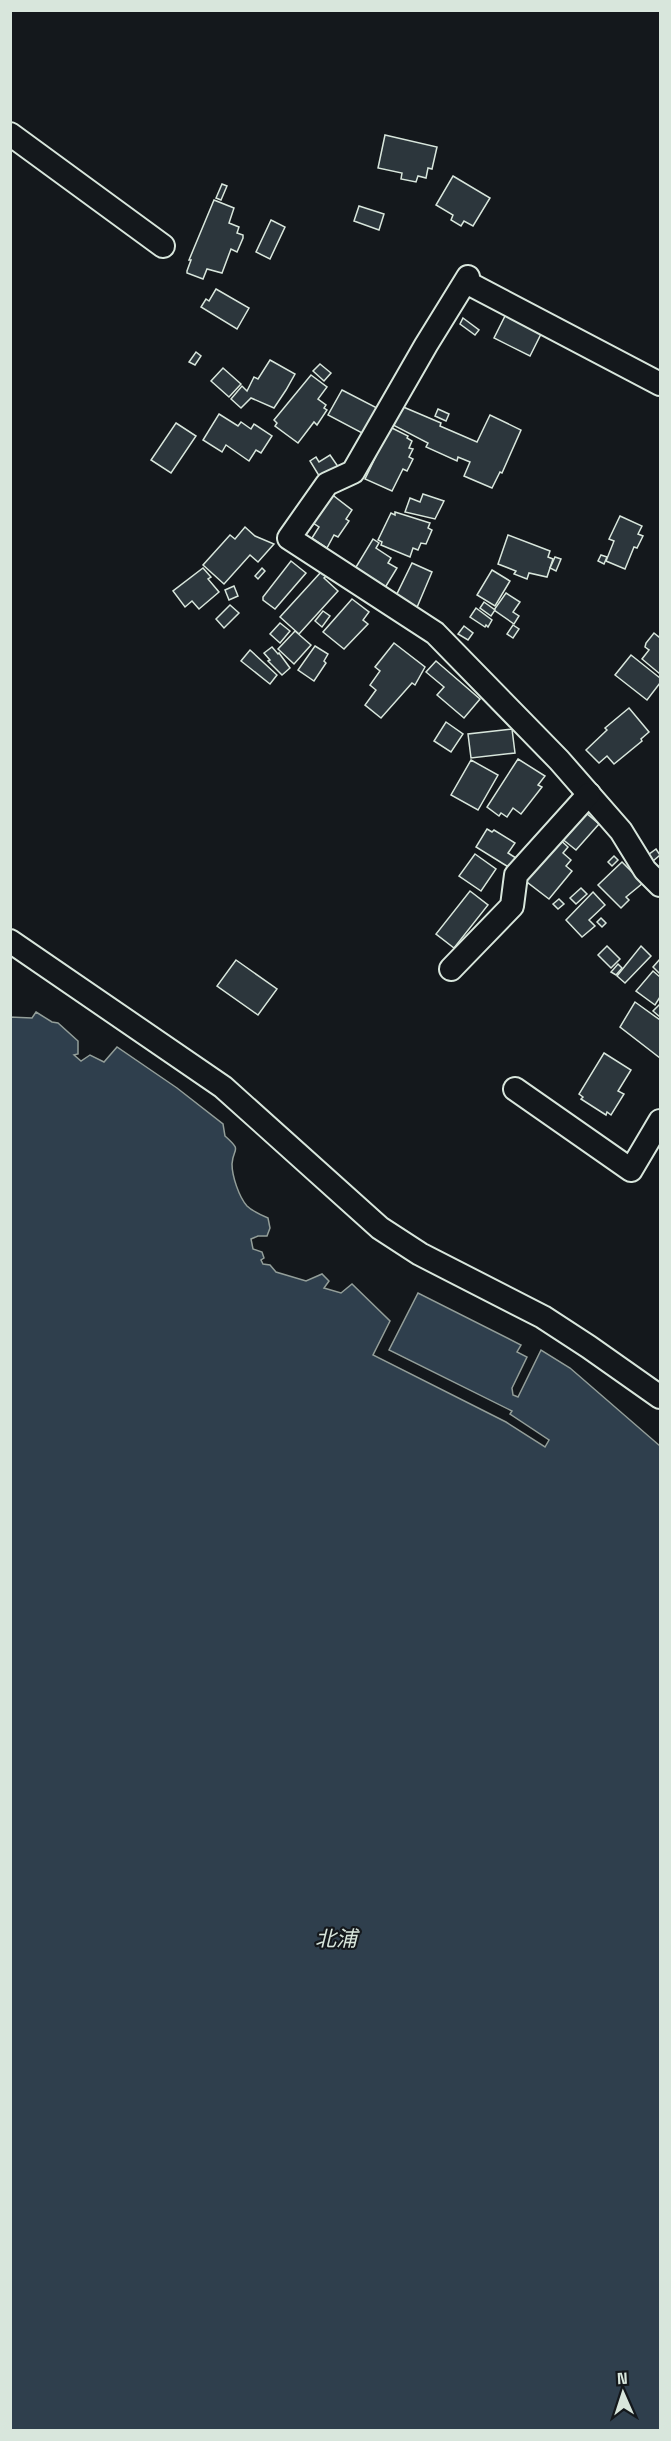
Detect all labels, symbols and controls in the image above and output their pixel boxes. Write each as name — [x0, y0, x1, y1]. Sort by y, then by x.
water label: 北浦 — [315, 1925, 360, 1952]
north arrow — [593, 2363, 653, 2423]
text: N — [616, 2368, 628, 2389]

